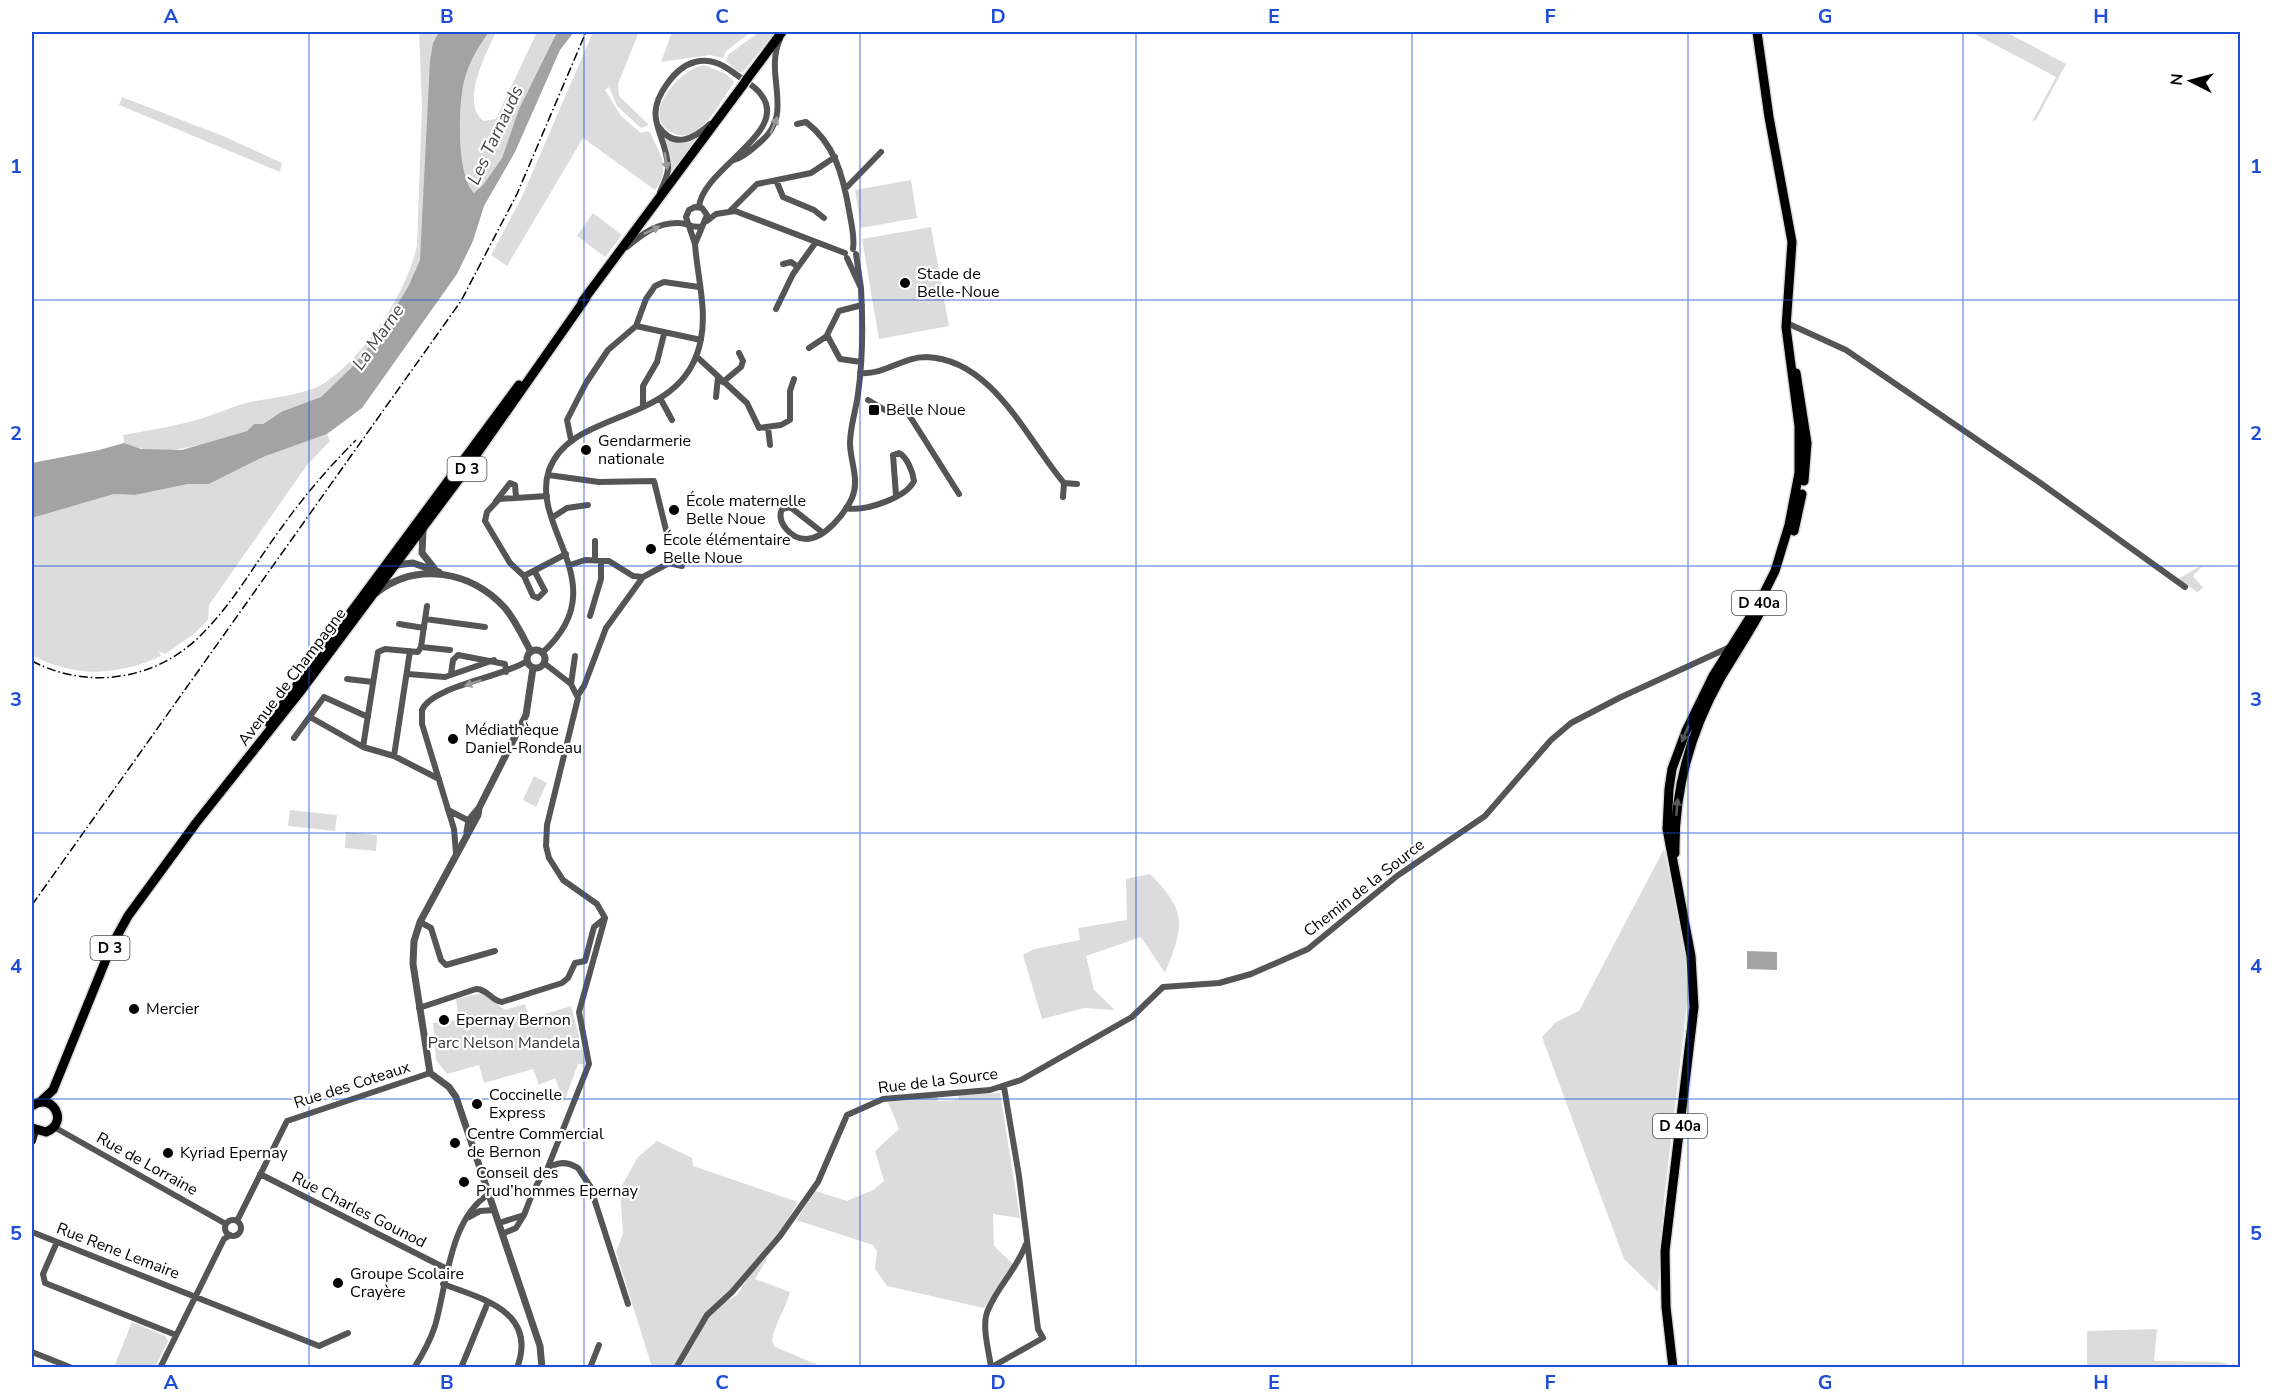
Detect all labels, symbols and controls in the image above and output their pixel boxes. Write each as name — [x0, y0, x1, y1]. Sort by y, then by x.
text: A — [164, 3, 179, 30]
text: B — [440, 3, 454, 30]
text: C — [715, 3, 729, 30]
text: D — [990, 3, 1006, 30]
text: E — [1268, 3, 1280, 30]
text: F — [1544, 3, 1556, 30]
text: G — [1818, 3, 1832, 30]
text: H — [2093, 3, 2109, 30]
north arrow — [2161, 51, 2221, 111]
text: N — [2166, 72, 2189, 87]
water label: Les Tarnauds — [462, 81, 528, 189]
one-way arrow — [769, 115, 779, 133]
one-way arrow — [662, 151, 671, 170]
text: 1 — [10, 153, 22, 180]
text: 1 — [2250, 153, 2262, 180]
one-way arrow — [643, 225, 660, 235]
place label: Stade de Belle-Noue — [917, 263, 999, 303]
marker: Stade de Belle-Noue — [898, 276, 912, 290]
water label: La Marne — [347, 299, 410, 375]
place label: Belle Noue — [886, 399, 966, 421]
marker: Belle Noue — [867, 403, 881, 417]
text: 2 — [10, 420, 22, 447]
text: 2 — [2250, 420, 2262, 447]
place label: Gendarmerie nationale — [598, 430, 691, 470]
marker: Gendarmerie nationale — [579, 443, 593, 457]
road number: D 3 — [448, 457, 486, 481]
place label: École maternelle Belle Noue — [686, 490, 806, 530]
marker: École maternelle Belle Noue — [667, 503, 681, 517]
place label: École élémentaire Belle Noue — [663, 529, 791, 569]
marker: École élémentaire Belle Noue — [644, 542, 658, 556]
road number: D 40a — [1732, 591, 1786, 615]
street label: Avenue de Champagne — [233, 604, 351, 750]
one-way arrow — [464, 679, 482, 688]
text: 3 — [10, 686, 22, 713]
text: 3 — [2250, 686, 2262, 713]
place label: Médiathèque Daniel-Rondeau — [465, 719, 582, 759]
one-way arrow — [1680, 726, 1690, 744]
marker: Médiathèque Daniel-Rondeau — [446, 732, 460, 746]
one-way arrow — [1672, 797, 1682, 816]
street label: Chemin de la Source — [1299, 834, 1429, 942]
road number: D 3 — [90, 936, 130, 960]
text: 4 — [10, 953, 22, 980]
text: 4 — [2250, 953, 2262, 980]
place label: Mercier — [146, 998, 199, 1020]
marker: Mercier — [127, 1002, 141, 1016]
place label: Epernay Bernon — [456, 1009, 571, 1031]
marker: Epernay Bernon — [437, 1013, 451, 1027]
park label: Parc Nelson Mandela — [428, 1032, 580, 1054]
street label: Rue des Coteaux — [291, 1056, 413, 1114]
street label: Rue de la Source — [877, 1063, 999, 1099]
place label: Coccinelle Express — [489, 1084, 562, 1124]
marker: Coccinelle Express — [470, 1097, 484, 1111]
road number: D 40a — [1653, 1114, 1707, 1138]
place label: Centre Commercial de Bernon — [467, 1123, 604, 1163]
street label: Rue de Lorraine — [92, 1127, 202, 1201]
marker: Centre Commercial de Bernon — [448, 1136, 462, 1150]
place label: Kyriad Epernay — [180, 1142, 289, 1164]
marker: Kyriad Epernay — [161, 1146, 175, 1160]
place label: Conseil des Prud’hommes Epernay — [476, 1162, 639, 1202]
street label: Rue Charles Gounod — [288, 1167, 430, 1253]
marker: Conseil des Prud’hommes Epernay — [457, 1175, 471, 1189]
street label: Rue Rene Lemaire — [53, 1217, 183, 1285]
text: 5 — [10, 1220, 22, 1247]
text: 5 — [2250, 1220, 2262, 1247]
place label: Groupe Scolaire Crayère — [350, 1263, 464, 1303]
marker: Groupe Scolaire Crayère — [331, 1276, 345, 1290]
text: A — [164, 1369, 179, 1396]
text: B — [440, 1369, 454, 1396]
text: C — [715, 1369, 729, 1396]
text: D — [990, 1369, 1006, 1396]
text: E — [1268, 1369, 1280, 1396]
text: F — [1544, 1369, 1556, 1396]
text: G — [1818, 1369, 1832, 1396]
text: H — [2093, 1369, 2109, 1396]

